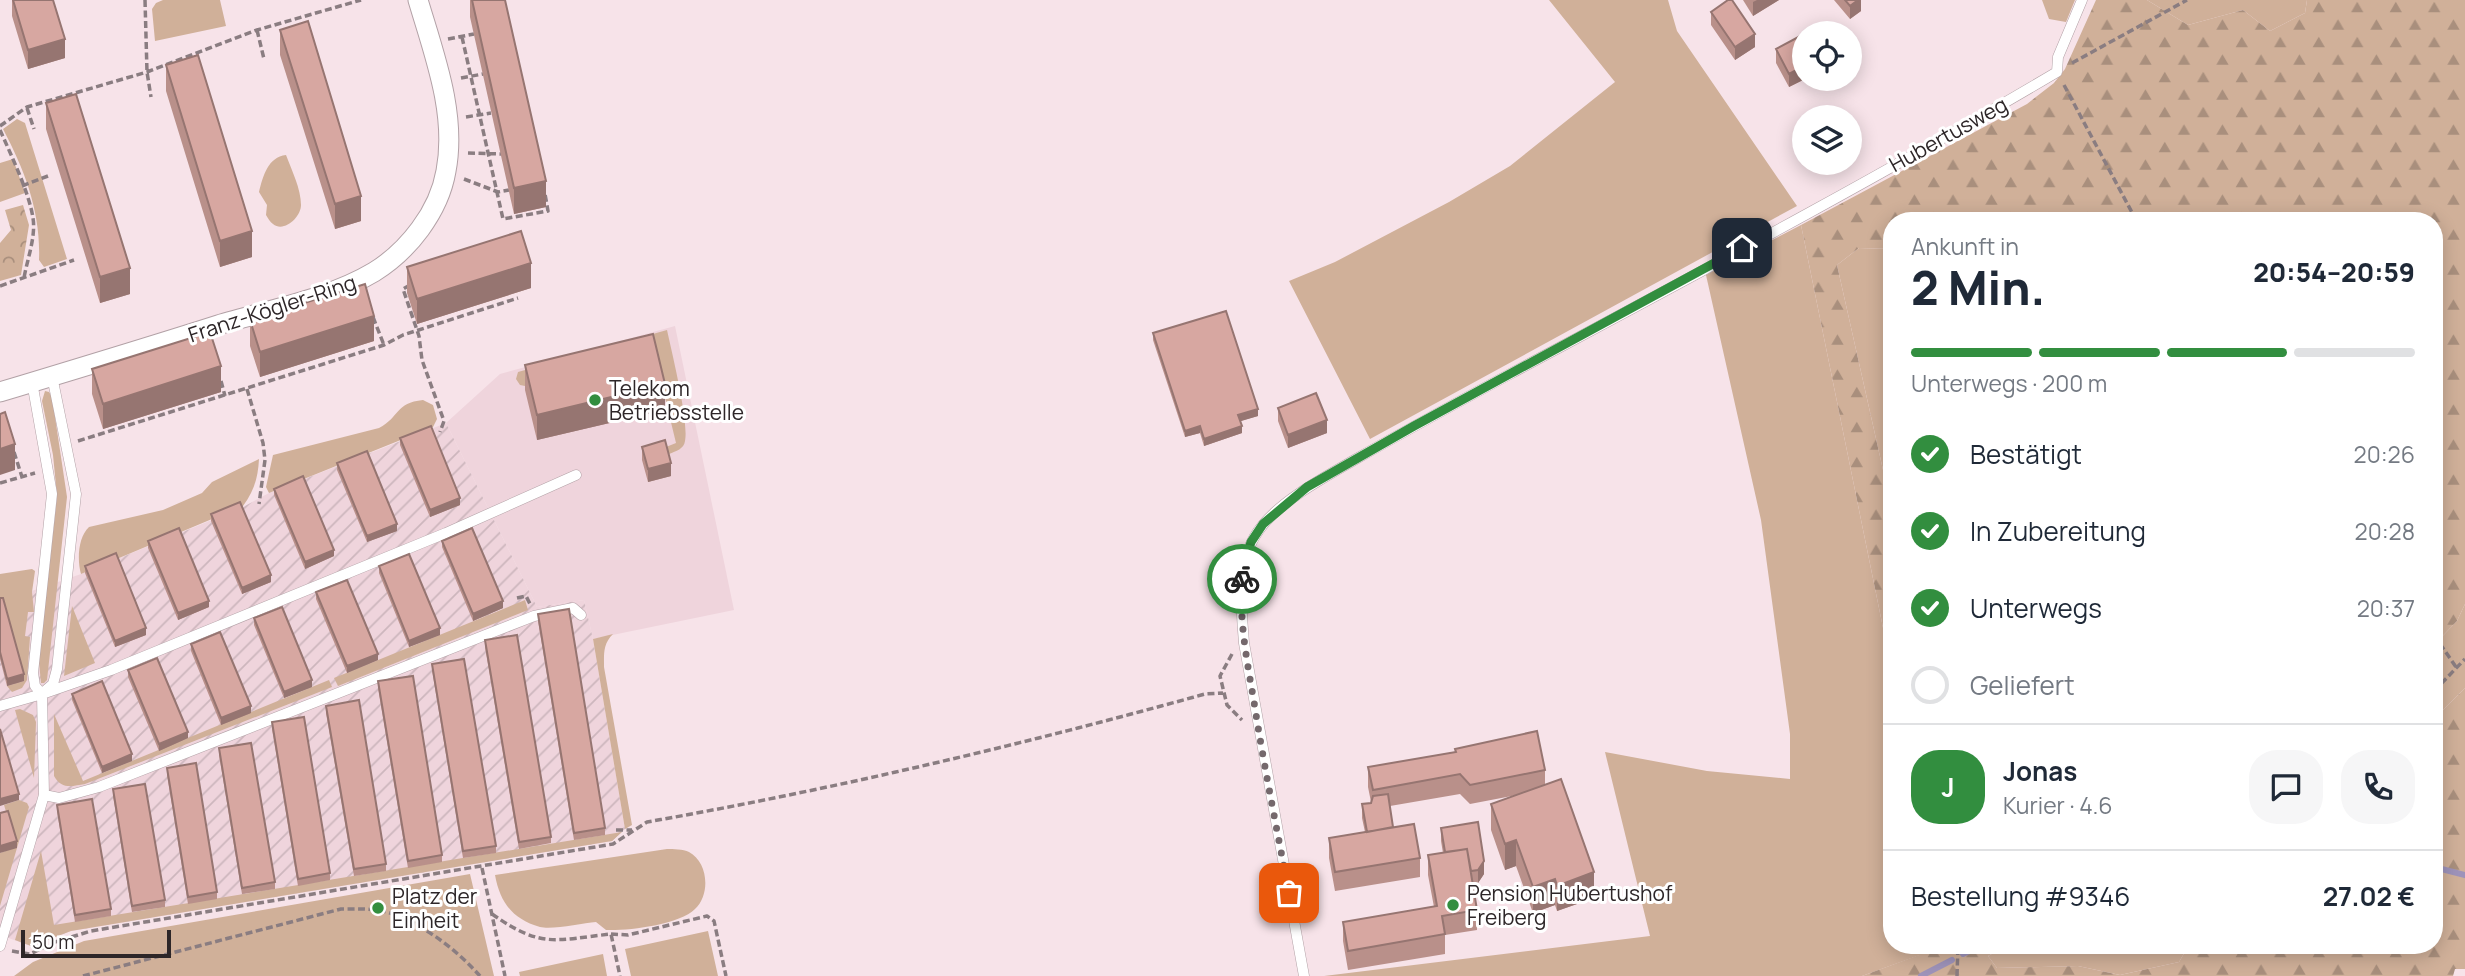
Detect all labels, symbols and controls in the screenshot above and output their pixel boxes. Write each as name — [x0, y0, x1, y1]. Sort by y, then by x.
map controls — [1792, 21, 1862, 175]
button: locate — [1792, 21, 1862, 91]
street label: Hubertusweg — [1884, 90, 2012, 178]
button: layers — [1792, 105, 1862, 175]
pin — [1712, 218, 1772, 278]
icon: home — [1723, 229, 1761, 267]
text: Ankunft in — [1911, 230, 2019, 262]
text: 20:54–20:59 — [2253, 254, 2415, 290]
text: 2 Min. — [1911, 256, 2045, 319]
street label: Franz-Kögler-Ring — [185, 268, 359, 348]
text: Unterwegs · 200 m — [1911, 367, 2107, 399]
place label: Telekom Betriebsstelle — [609, 374, 744, 426]
marker: Telekom Betriebsstelle — [587, 392, 603, 408]
icon: check — [1911, 435, 1949, 473]
text: Bestätigt — [1970, 436, 2082, 472]
text: 20:26 — [2354, 438, 2415, 470]
icon: check — [1911, 512, 1949, 550]
text: In Zubereitung — [1970, 513, 2146, 549]
text: 20:28 — [2355, 515, 2415, 547]
courier — [1207, 544, 1277, 614]
icon: bike — [1223, 560, 1261, 598]
icon: check — [1911, 589, 1949, 627]
text: Unterwegs — [1970, 590, 2102, 626]
text: 20:37 — [2357, 592, 2415, 624]
text: Geliefert — [1970, 667, 2075, 703]
button: chat — [2249, 750, 2323, 824]
button: phone — [2341, 750, 2415, 824]
text: Jonas — [2003, 753, 2077, 789]
text: J — [1941, 769, 1955, 805]
text: Kurier · 4.6 — [2003, 789, 2113, 821]
pin — [1259, 863, 1319, 923]
icon: bag — [1270, 874, 1308, 912]
text: Bestellung #9346 — [1911, 878, 2130, 914]
text: 27.02 € — [2323, 878, 2415, 914]
place label: Pension Hubertushof Freiberg — [1467, 879, 1673, 931]
place label: Platz der Einheit — [392, 882, 478, 934]
marker: Pension Hubertushof Freiberg — [1445, 897, 1461, 913]
marker: Platz der Einheit — [370, 900, 386, 916]
scale bar — [21, 927, 172, 959]
text: 50 m — [32, 929, 74, 955]

